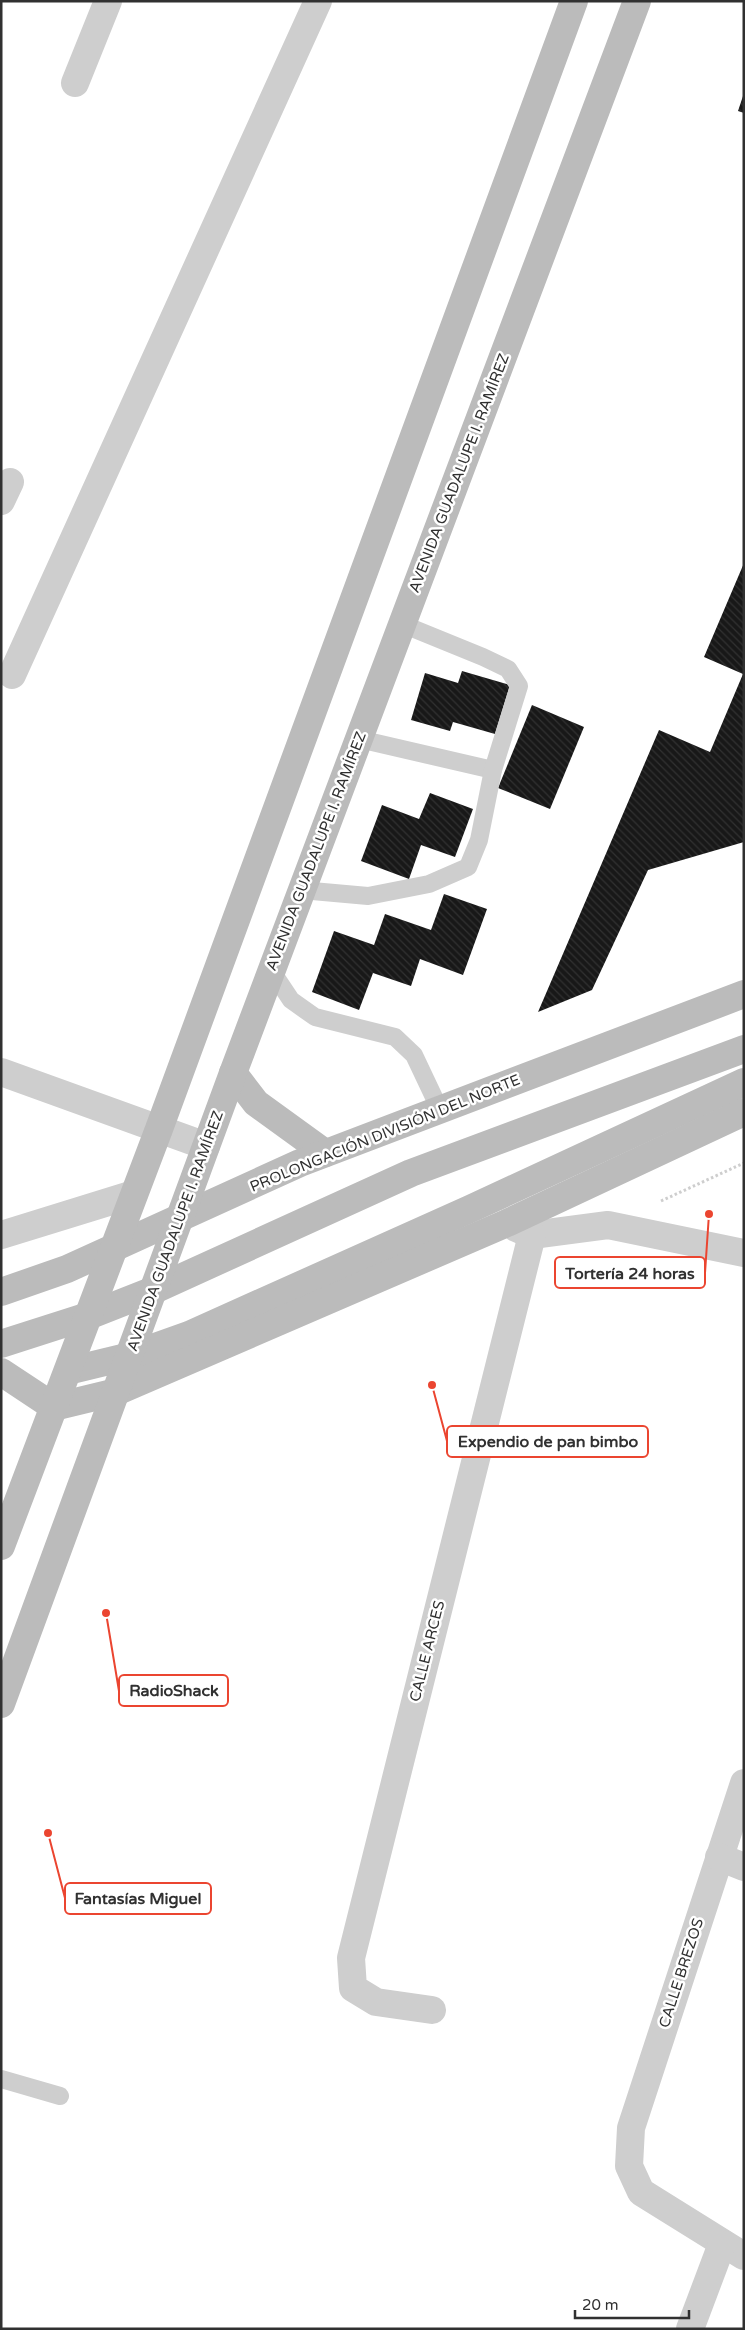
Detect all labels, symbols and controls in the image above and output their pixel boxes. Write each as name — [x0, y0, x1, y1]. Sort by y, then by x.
street label: AVENIDA GUADALUPE I. RAMÍREZ — [405, 351, 513, 595]
street label: AVENIDA GUADALUPE I. RAMÍREZ — [262, 729, 370, 973]
street label: PROLONGACIÓN DIVISIÓN DEL NORTE — [247, 1070, 523, 1196]
street label: AVENIDA GUADALUPE I. RAMÍREZ — [123, 1108, 227, 1354]
callout: Tortería 24 horas — [555, 1257, 705, 1288]
text: Tortería 24 horas — [564, 1264, 695, 1284]
callout: Expendio de pan bimbo — [447, 1426, 648, 1457]
text: Expendio de pan bimbo — [458, 1432, 639, 1452]
street label: CALLE ARCES — [406, 1599, 448, 1703]
callout: RadioShack — [119, 1675, 228, 1706]
text: RadioShack — [129, 1681, 219, 1701]
callout: Fantasías Miguel — [65, 1883, 211, 1914]
text: Fantasías Miguel — [75, 1889, 201, 1909]
street label: CALLE BREZOS — [655, 1916, 707, 2030]
scale bar — [575, 2288, 689, 2320]
text: 20 m — [582, 2296, 619, 2314]

